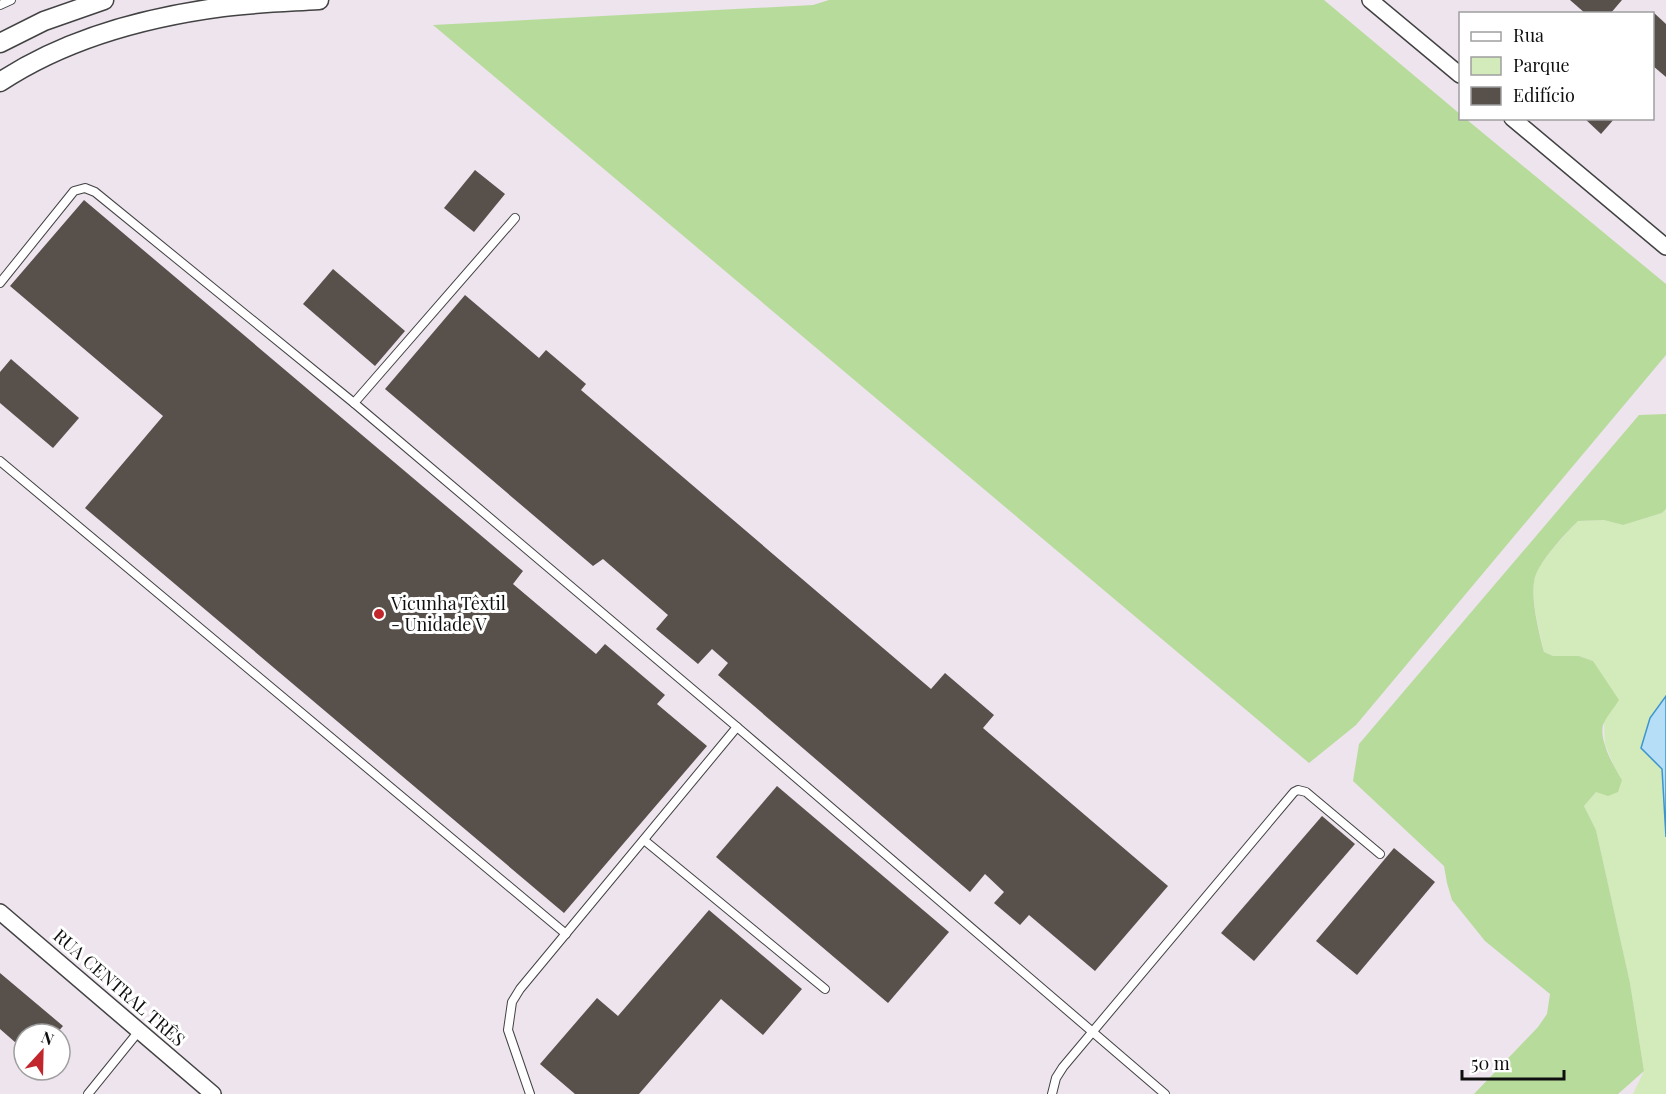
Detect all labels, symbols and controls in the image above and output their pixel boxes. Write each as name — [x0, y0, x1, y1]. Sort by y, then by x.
legend — [1459, 12, 1654, 120]
text: Rua — [1513, 23, 1544, 47]
text: Parque — [1513, 53, 1570, 77]
text: Edifício — [1513, 83, 1575, 107]
place label: Vicunha Têxtil - Unidade V — [390, 591, 506, 636]
marker: Vicunha Têxtil - Unidade V — [372, 607, 386, 621]
street label: RUA CENTRAL TRÊS — [49, 925, 189, 1051]
north arrow — [12, 1022, 72, 1082]
scale bar — [1462, 1043, 1564, 1081]
text: 50 m — [1471, 1051, 1510, 1075]

